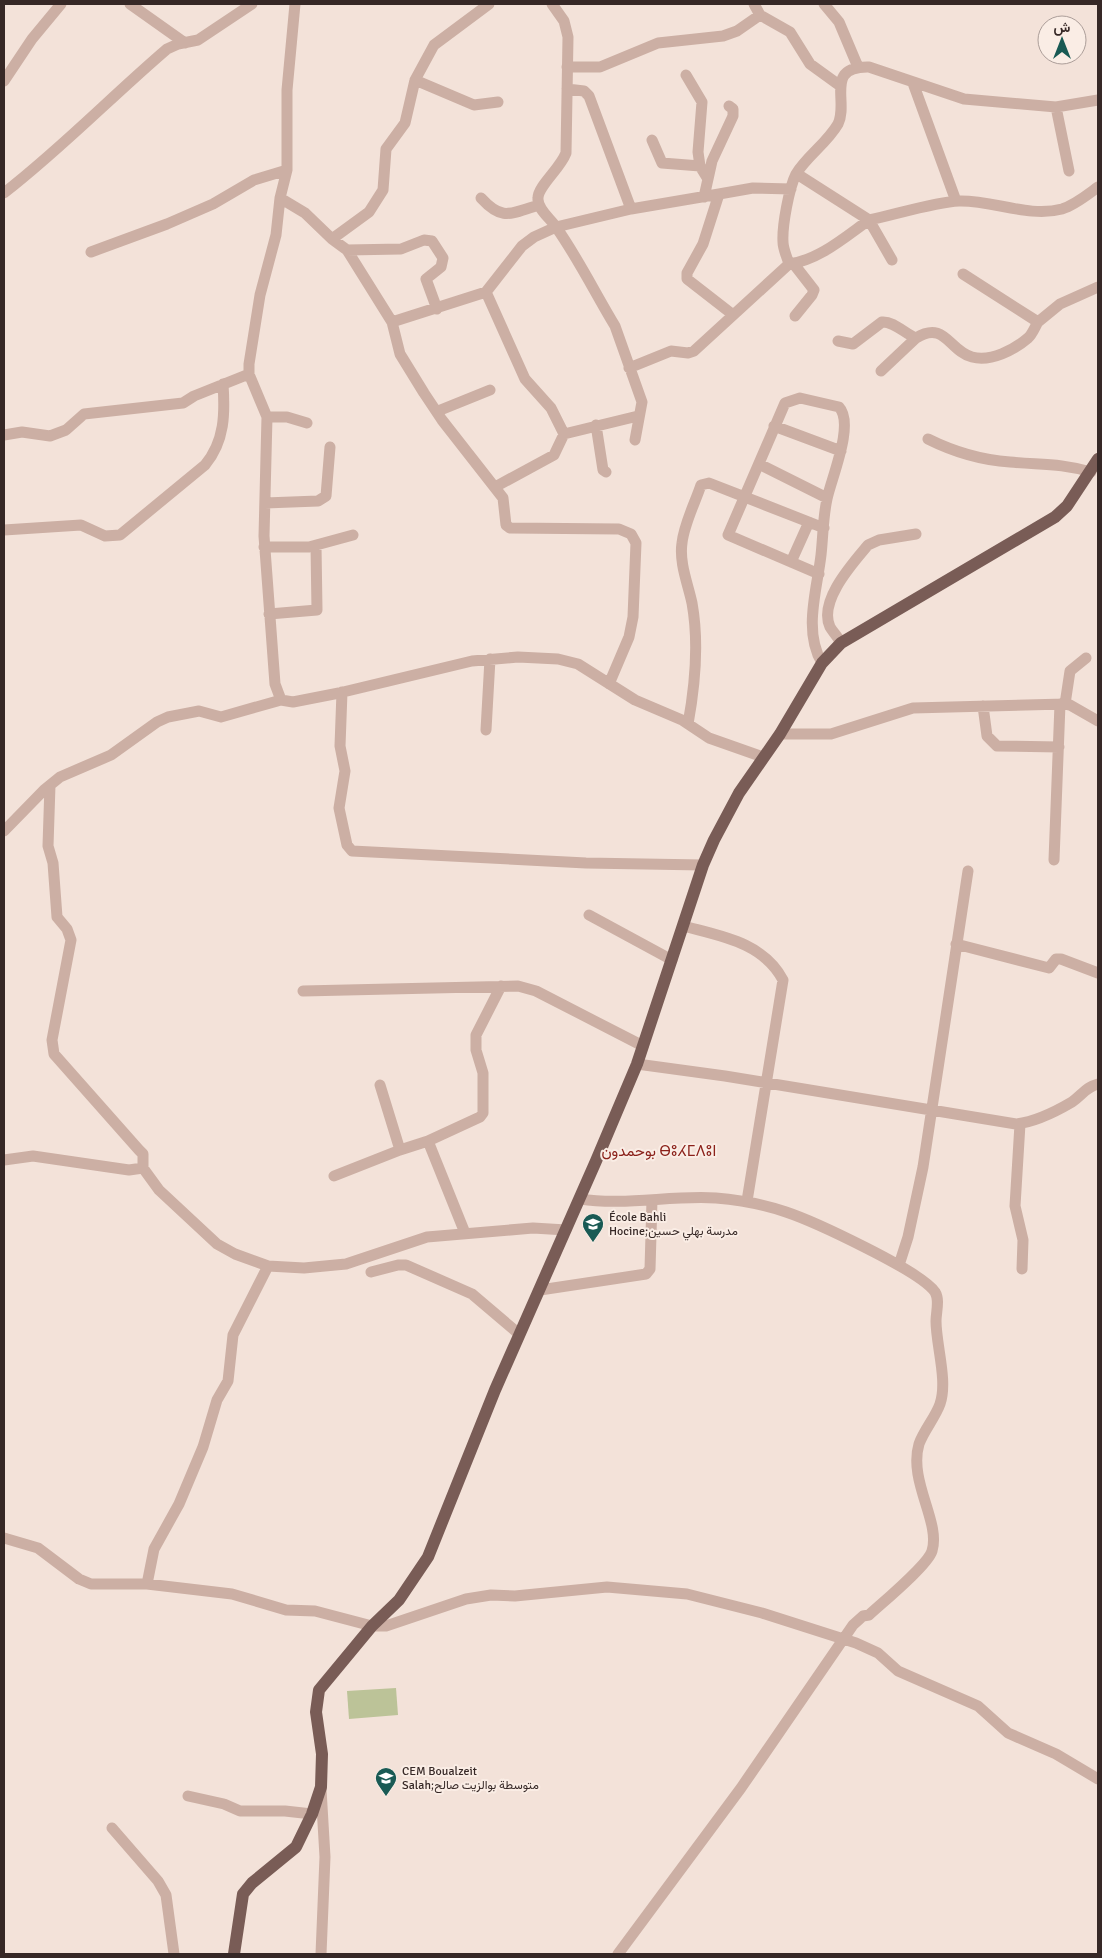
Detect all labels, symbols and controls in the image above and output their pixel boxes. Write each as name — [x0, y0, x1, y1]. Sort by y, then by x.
north arrow — [1037, 15, 1087, 65]
text: ش — [1054, 19, 1071, 36]
district label: بوحمدون ⴱⵓⵃⵎⴷⵓⵏ — [601, 1142, 717, 1160]
place label: École Bahli Hocine;مدرسة بهلي حسين — [609, 1210, 738, 1241]
school or university icon: École Bahli Hocine;مدرسة بهلي حسين — [581, 1212, 605, 1243]
place label: CEM Boualzeit Salah;متوسطة بوالزيت صالح — [402, 1764, 539, 1794]
school or university icon: CEM Boualzeit Salah;متوسطة بوالزيت صالح — [374, 1766, 398, 1797]

